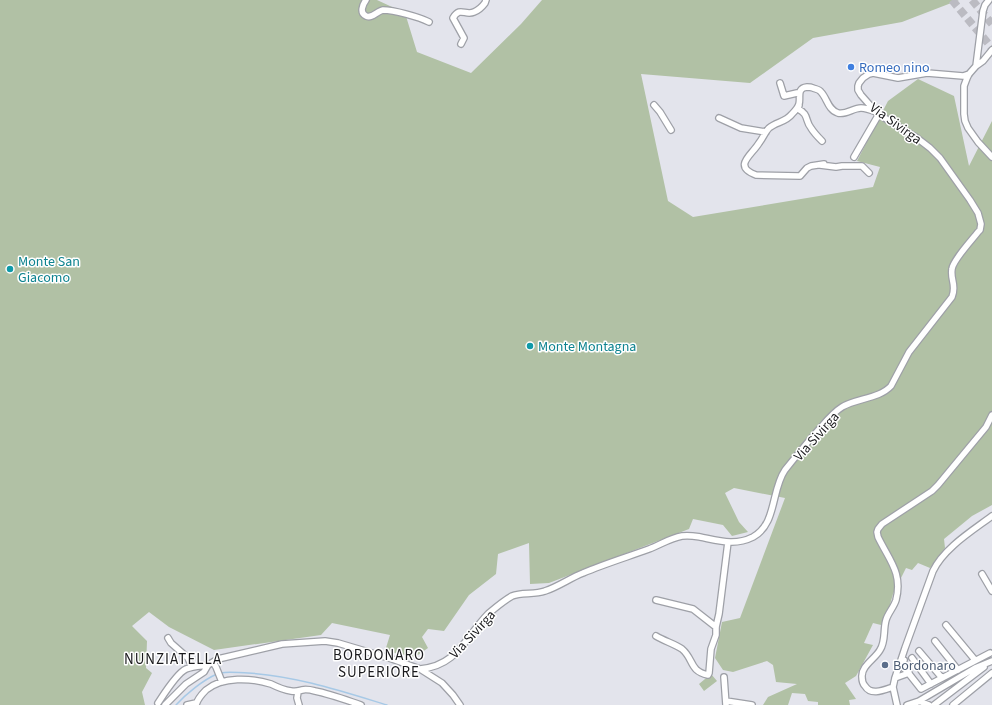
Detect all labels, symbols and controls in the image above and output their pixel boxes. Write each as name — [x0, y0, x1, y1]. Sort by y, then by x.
place label: Romeo nino — [859, 58, 930, 78]
marker: Romeo nino — [846, 62, 856, 72]
street label: Via Sivirga — [865, 98, 926, 150]
place label: Monte San Giacomo — [18, 252, 80, 288]
marker: Monte San Giacomo — [5, 264, 15, 274]
place label: Monte Montagna — [538, 337, 636, 357]
marker: Monte Montagna — [525, 341, 535, 351]
street label: Via Sivirga — [789, 408, 844, 466]
street label: Via Sivirga — [445, 606, 501, 663]
district label: BORDONARO SUPERIORE — [333, 645, 425, 683]
district label: NUNZIATELLA — [124, 649, 222, 670]
place label: Bordonaro — [893, 656, 956, 676]
marker: Bordonaro — [880, 660, 890, 670]

